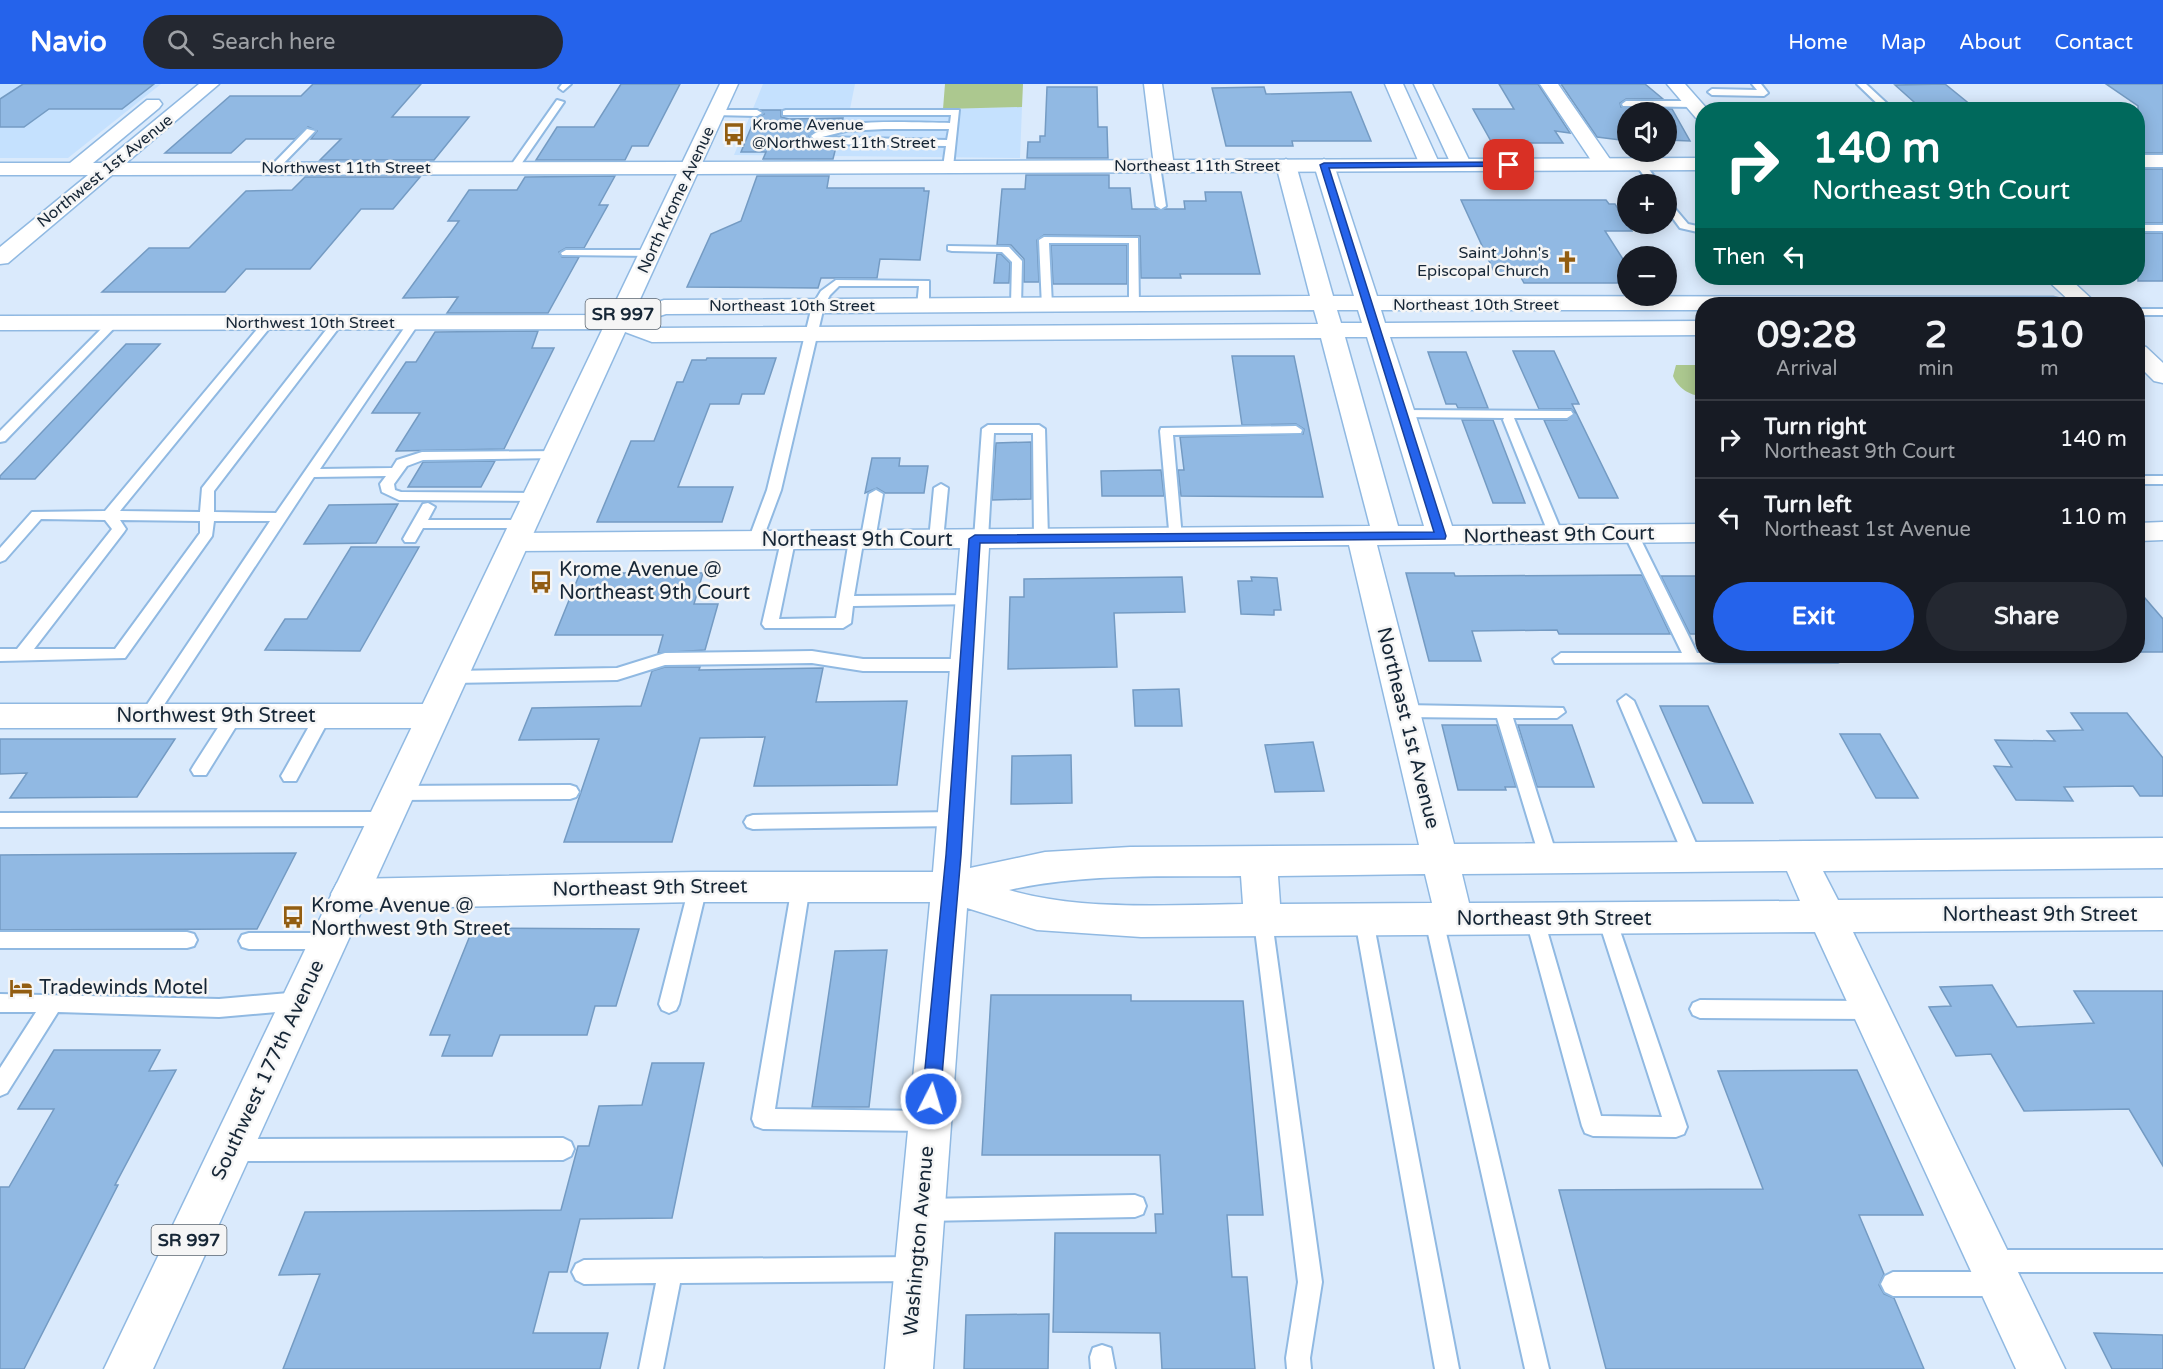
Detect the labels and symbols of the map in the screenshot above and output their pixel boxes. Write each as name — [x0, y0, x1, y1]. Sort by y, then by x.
street label: Northwest 1st Avenue — [33, 110, 177, 232]
place label: Krome Avenue @Northwest 11th Street — [752, 115, 936, 153]
bus stop icon: Krome Avenue @Northwest 11th Street — [721, 121, 747, 147]
street label: North Krome Avenue — [633, 123, 719, 277]
pin — [1483, 139, 1534, 190]
street label: Northeast 11th Street — [1114, 156, 1280, 176]
street label: Northwest 11th Street — [261, 158, 431, 178]
place label: Saint John's Episcopal Church — [1417, 243, 1549, 281]
church icon: Saint John's Episcopal Church — [1554, 249, 1580, 275]
street label: Northeast 10th Street — [1393, 295, 1559, 315]
street label: Northeast 10th Street — [709, 296, 875, 316]
road number: SR 997 — [586, 299, 660, 329]
street label: Northwest 10th Street — [225, 313, 395, 333]
street label: Northeast 9th Court — [1463, 521, 1655, 549]
street label: Northeast 9th Court — [761, 528, 953, 552]
place label: Krome Avenue @ Northeast 9th Court — [559, 558, 750, 605]
bus stop icon: Krome Avenue @ Northeast 9th Court — [528, 569, 554, 595]
street label: Northeast 1st Avenue — [1371, 625, 1445, 831]
street label: Northwest 9th Street — [116, 704, 316, 728]
street label: Northeast 9th Street — [552, 874, 748, 902]
place label: Krome Avenue @ Northwest 9th Street — [311, 894, 511, 941]
street label: Northeast 9th Street — [1942, 903, 2138, 927]
bus stop icon: Krome Avenue @ Northwest 9th Street — [280, 904, 306, 930]
street label: Northeast 9th Street — [1456, 907, 1652, 931]
street label: Southwest 177th Avenue — [206, 956, 330, 1184]
hotel icon: Tradewinds Motel — [8, 975, 34, 1001]
place label: Tradewinds Motel — [39, 976, 208, 1000]
position arrow — [899, 1067, 963, 1131]
street label: Washington Avenue — [899, 1145, 939, 1337]
road number: SR 997 — [152, 1225, 226, 1255]

